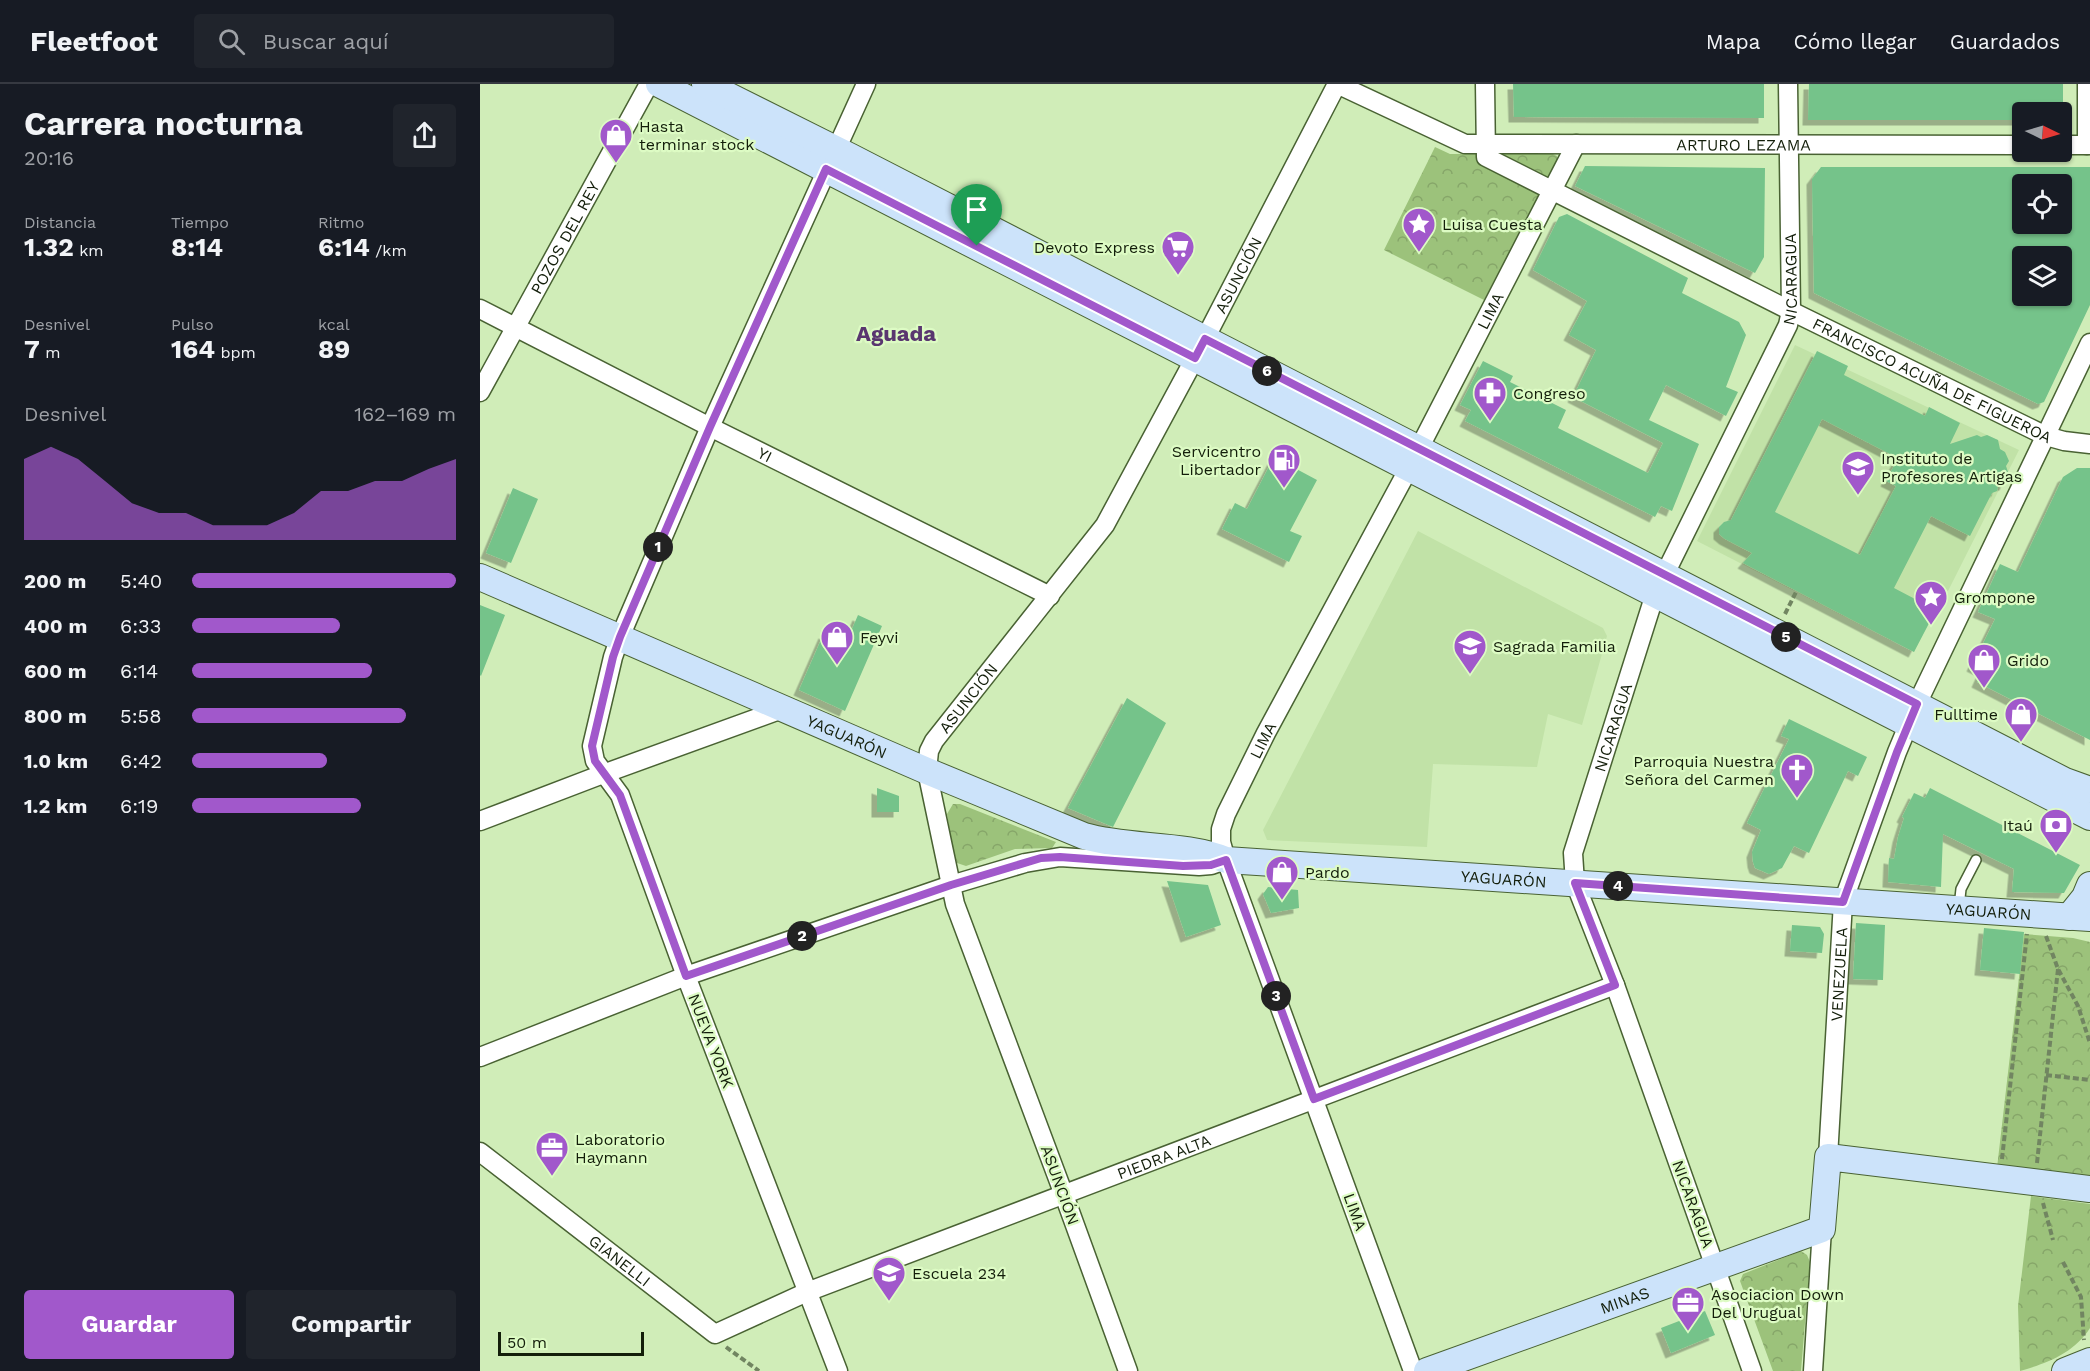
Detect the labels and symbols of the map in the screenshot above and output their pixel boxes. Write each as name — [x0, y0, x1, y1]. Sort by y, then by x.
north arrow — [2012, 102, 2072, 162]
shop icon: Hasta terminar stock — [598, 117, 634, 164]
place label: Hasta terminar stock — [639, 117, 754, 154]
street label: ARTURO LEZAMA — [1676, 135, 1811, 154]
street label: POZOS DEL REY — [526, 178, 603, 297]
pin — [951, 184, 1002, 246]
place icon: Luisa Cuesta — [1401, 206, 1437, 253]
place label: Luisa Cuesta — [1442, 215, 1542, 234]
supermarket icon: Devoto Express — [1160, 229, 1196, 276]
street label: NICARAGUA — [1779, 233, 1801, 327]
street label: ASUNCIÓN — [1210, 234, 1266, 316]
place label: Devoto Express — [1034, 238, 1155, 257]
street label: LIMA — [1473, 289, 1508, 332]
street label: FRANCISCO ACUÑA DE FIGUEROA — [1810, 314, 2055, 447]
district label: Aguada — [856, 321, 936, 346]
pin: 6 — [1252, 356, 1282, 386]
pharmacy icon: Congreso — [1472, 375, 1508, 422]
place label: Congreso — [1513, 384, 1586, 403]
place label: Servicentro Libertador — [1172, 442, 1261, 479]
fuel station icon: Servicentro Libertador — [1266, 442, 1302, 489]
street label: YI — [755, 443, 775, 466]
school or university icon: Instituto de Profesores Artigas — [1840, 449, 1876, 496]
place label: Instituto de Profesores Artigas — [1881, 449, 2022, 486]
pin: 1 — [643, 532, 673, 562]
place icon: Grompone — [1913, 579, 1949, 626]
place label: Grompone — [1954, 588, 2035, 607]
shop icon: Feyvi — [819, 619, 855, 666]
pin: 5 — [1771, 622, 1801, 652]
place label: Feyvi — [860, 628, 899, 647]
school or university icon: Sagrada Familia — [1452, 628, 1488, 675]
place label: Sagrada Familia — [1493, 637, 1616, 656]
shop icon: Grido — [1966, 642, 2002, 689]
place label: Grido — [2007, 651, 2049, 670]
street label: ASUNCIÓN — [935, 660, 1001, 737]
street label: NICARAGUA — [1590, 680, 1636, 774]
shop icon: Fulltime — [2003, 696, 2039, 743]
place label: Fulltime — [1934, 705, 1998, 724]
street label: YAGUARÓN — [804, 710, 890, 762]
street label: LIMA — [1245, 718, 1280, 762]
place label: Parroquia Nuestra Señora del Carmen — [1625, 752, 1774, 789]
church icon: Parroquia Nuestra Señora del Carmen — [1779, 752, 1815, 799]
bank icon: Itaú — [2038, 807, 2074, 854]
place label: Itaú — [2003, 816, 2033, 835]
shop icon: Pardo — [1264, 854, 1300, 901]
place label: Pardo — [1305, 863, 1350, 882]
street label: YAGUARÓN — [1460, 866, 1547, 891]
pin: 4 — [1603, 871, 1633, 901]
street label: YAGUARÓN — [1945, 899, 2032, 924]
pin: 2 — [787, 921, 817, 951]
street label: VENEZUELA — [1826, 926, 1851, 1022]
pin: 3 — [1261, 981, 1291, 1011]
street label: NUEVA YORK — [684, 991, 738, 1091]
office icon: Laboratorio Haymann — [534, 1130, 570, 1177]
place label: Laboratorio Haymann — [575, 1130, 665, 1167]
street label: PIEDRA ALTA — [1114, 1130, 1214, 1183]
street label: ASUNCIÓN — [1037, 1143, 1083, 1227]
street label: NICARAGUA — [1668, 1158, 1718, 1251]
street label: LIMA — [1339, 1191, 1371, 1234]
street label: GIANELLI — [585, 1231, 655, 1290]
school or university icon: Escuela 234 — [871, 1255, 907, 1302]
place label: Escuela 234 — [912, 1264, 1006, 1283]
street label: MINAS — [1597, 1282, 1652, 1318]
office icon: Asociacion Down Del Urugual — [1670, 1285, 1706, 1332]
place label: Asociacion Down Del Urugual — [1711, 1285, 1844, 1322]
scale bar — [498, 1329, 644, 1356]

